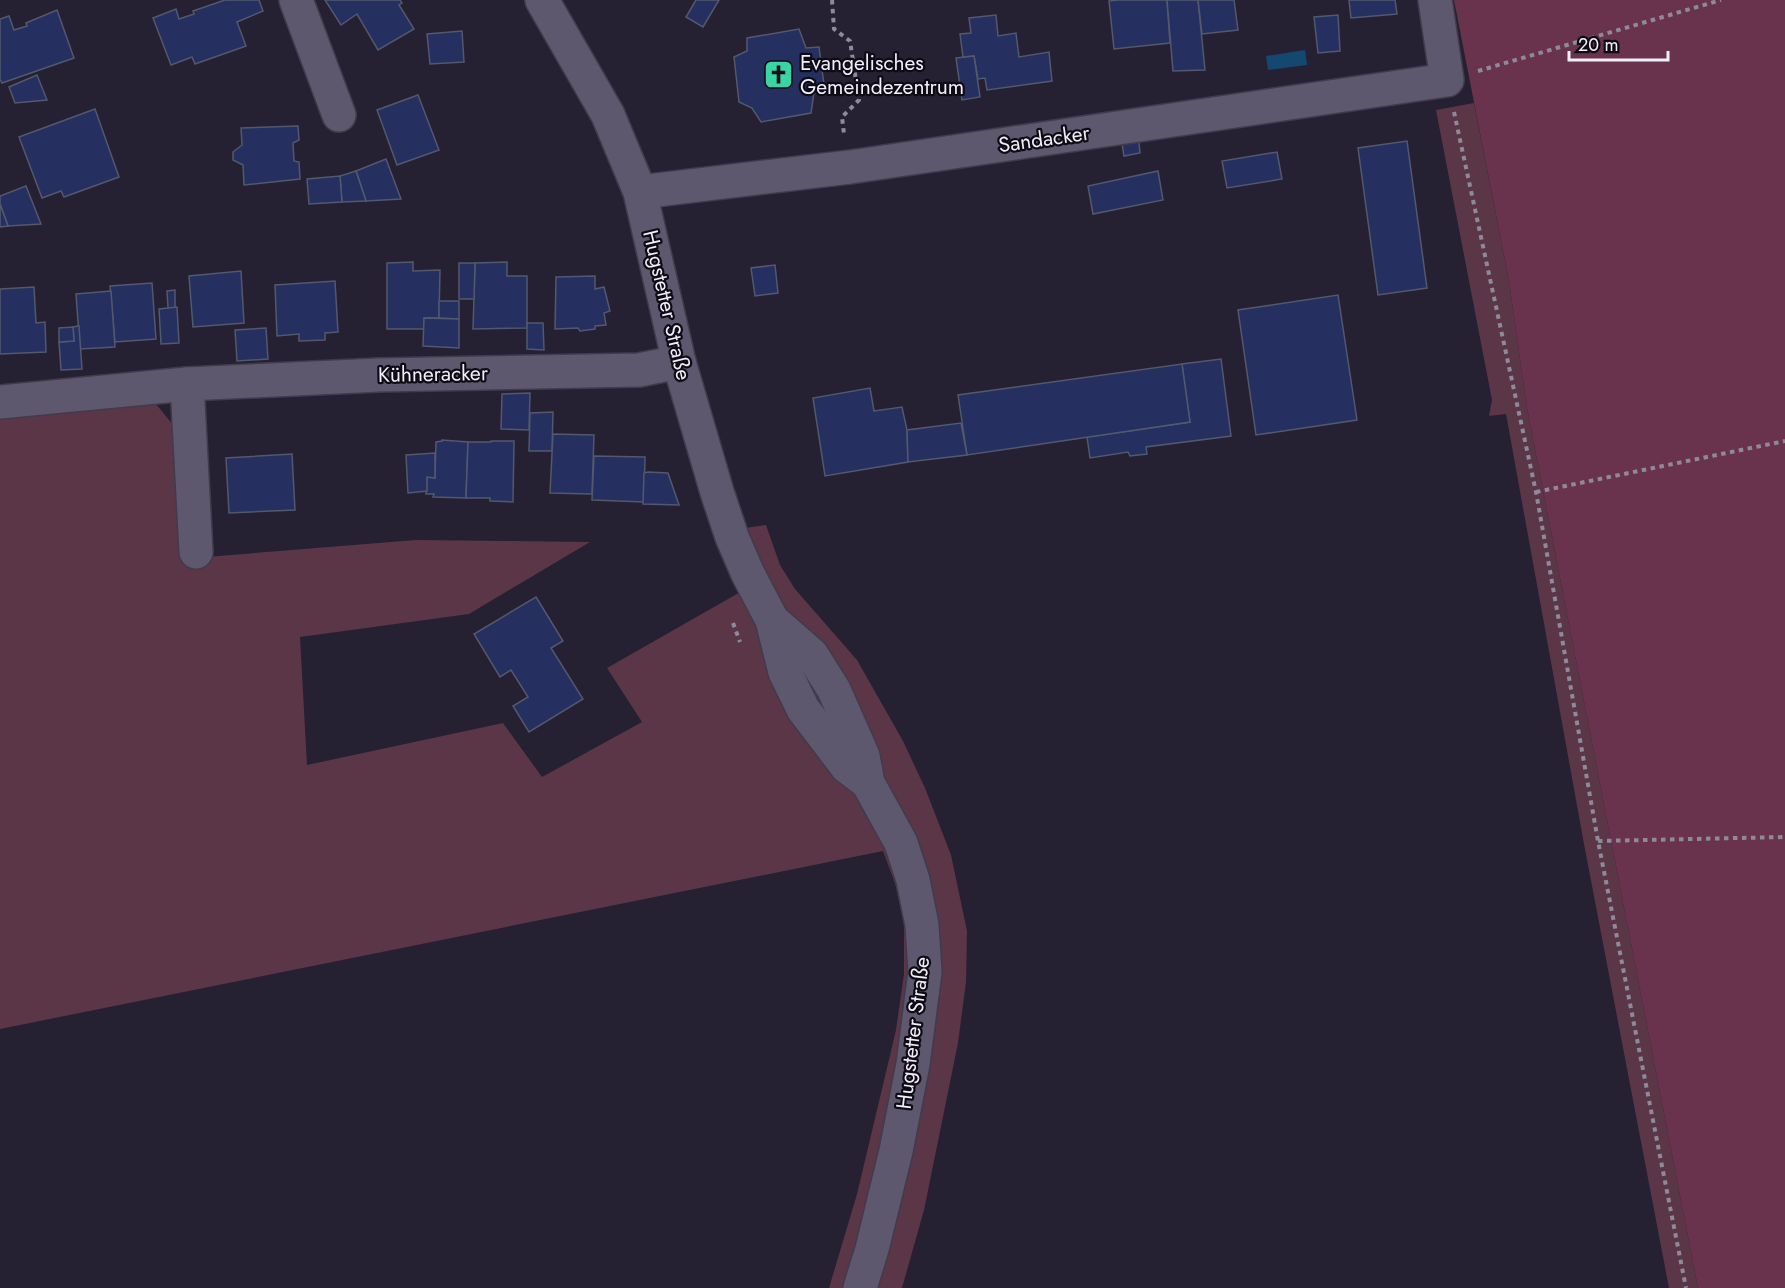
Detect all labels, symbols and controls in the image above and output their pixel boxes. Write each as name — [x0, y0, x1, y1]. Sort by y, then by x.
scale bar — [1569, 24, 1668, 62]
text: 20 m — [1578, 32, 1618, 58]
place label: Evangelisches Gemeindezentrum — [800, 48, 964, 102]
church icon: Evangelisches Gemeindezentrum — [763, 59, 795, 91]
street label: Sandacker — [997, 118, 1092, 160]
street label: Hugstetter Straße — [635, 227, 699, 383]
street label: Kühneracker — [378, 358, 489, 390]
street label: Hugstetter Straße — [889, 955, 937, 1111]

